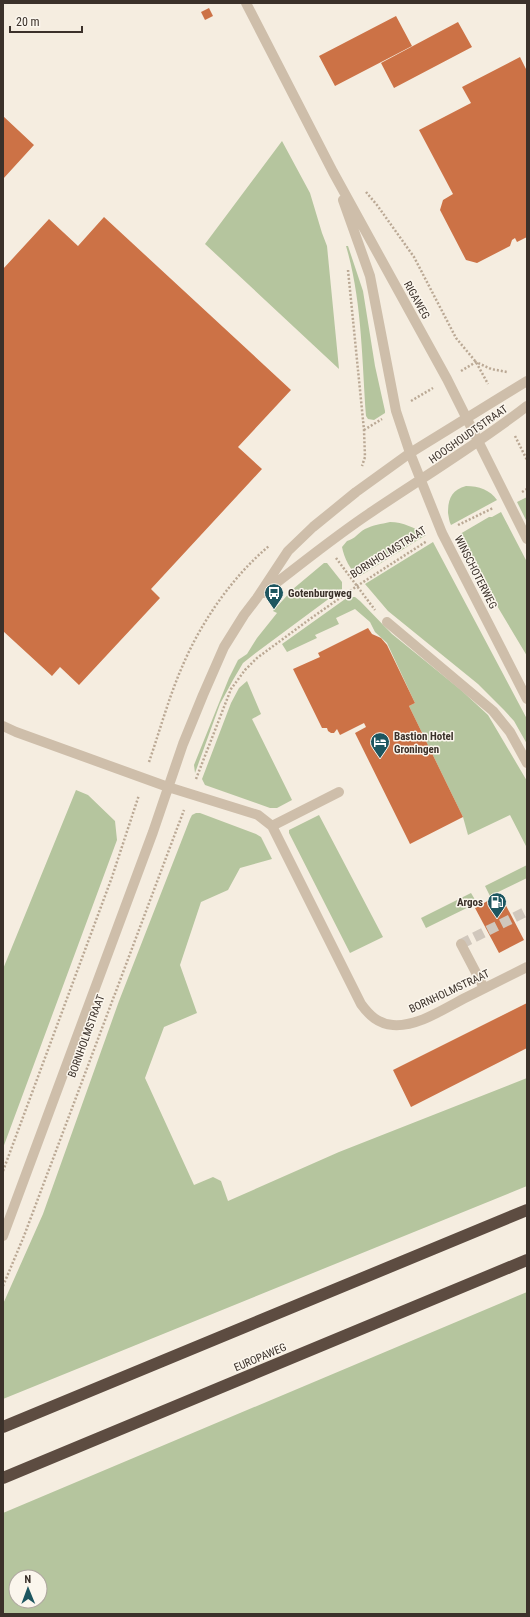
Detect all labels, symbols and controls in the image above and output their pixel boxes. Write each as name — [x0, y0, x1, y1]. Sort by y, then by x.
scale bar — [10, 8, 82, 34]
text: 20 m — [16, 15, 40, 29]
street label: RIGAWEG — [401, 279, 432, 322]
street label: HOOGHOUDTSTRAAT — [426, 402, 510, 466]
street label: BORNHOLMSTRAAT — [348, 524, 429, 581]
street label: WINSCHOTERWEG — [451, 533, 500, 611]
bus stop icon: Gotenburgweg — [263, 582, 285, 610]
place label: Gotenburgweg — [288, 587, 352, 600]
place label: Bastion Hotel Groningen — [394, 730, 454, 756]
hotel icon: Bastion Hotel Groningen — [369, 731, 391, 759]
fuel station icon: Argos — [486, 891, 508, 919]
place label: Argos — [457, 896, 483, 909]
street label: BORNHOLMSTRAAT — [407, 967, 492, 1016]
street label: BORNHOLMSTRAAT — [65, 993, 108, 1079]
street label: EUROPAWEG — [232, 1341, 288, 1374]
north arrow — [8, 1569, 48, 1609]
text: N — [24, 1573, 32, 1586]

